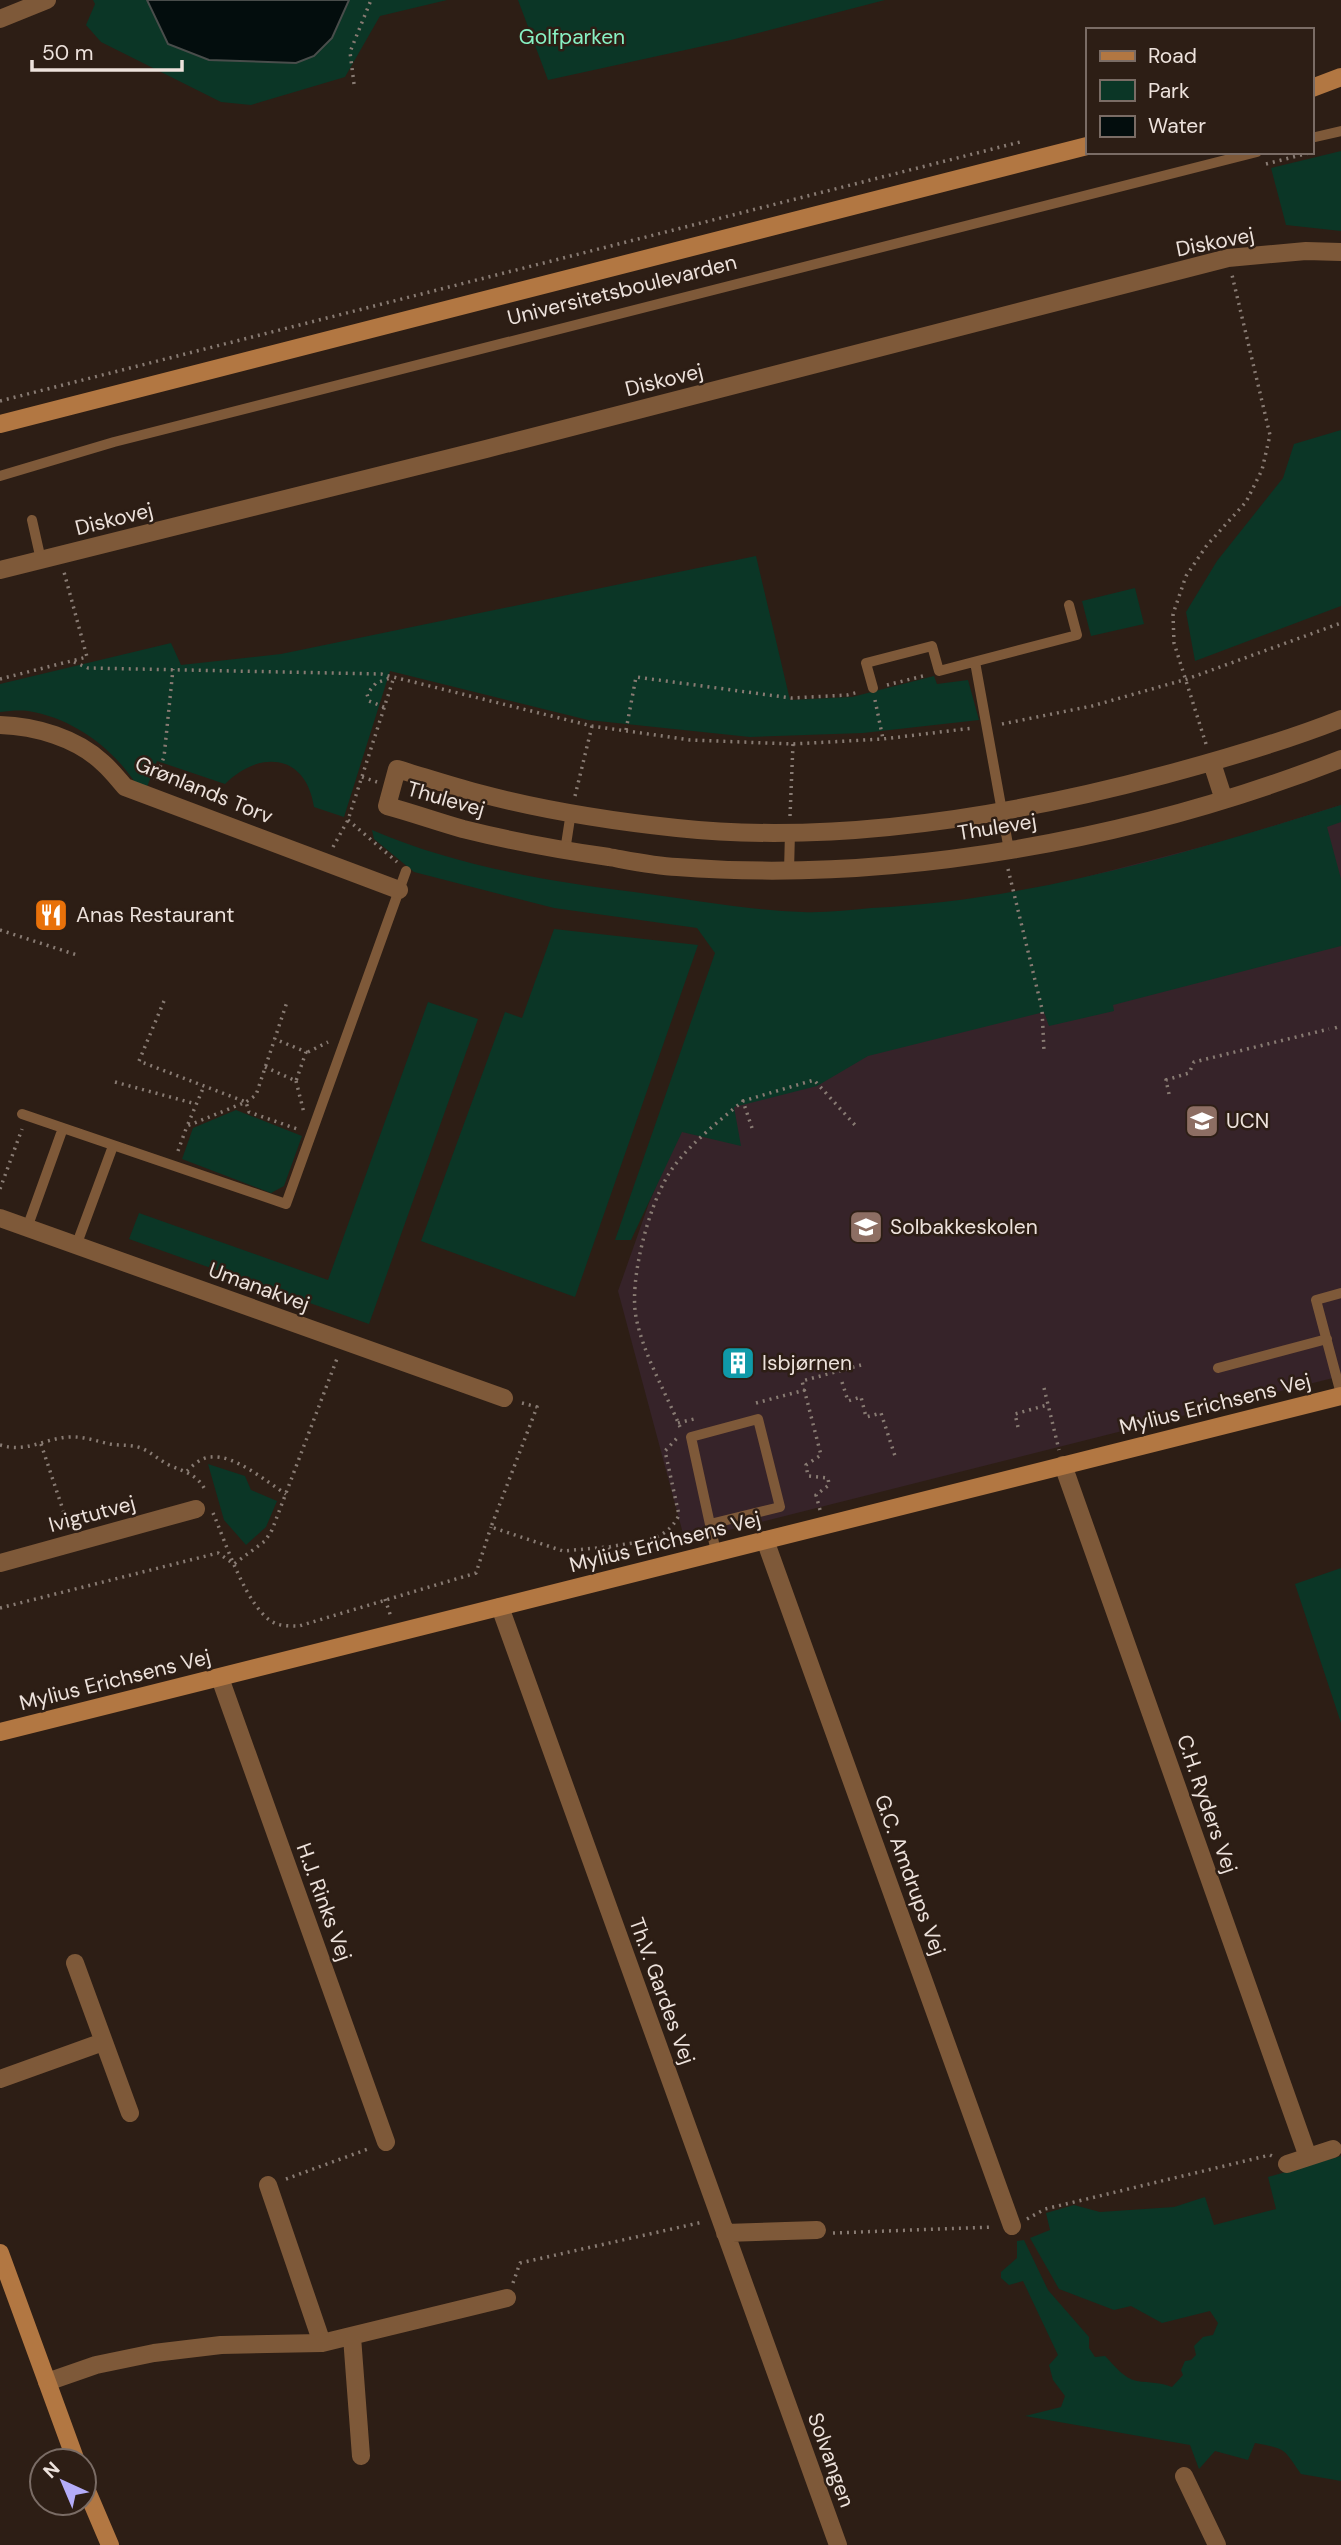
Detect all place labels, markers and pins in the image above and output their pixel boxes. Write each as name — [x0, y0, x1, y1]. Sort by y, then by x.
restaurant icon: Anas Restaurant — [32, 896, 70, 934]
place label: Anas Restaurant — [76, 901, 235, 929]
school or university icon: UCN — [1183, 1102, 1221, 1140]
place label: UCN — [1226, 1107, 1269, 1135]
school or university icon: Solbakkeskolen — [847, 1208, 885, 1246]
place label: Solbakkeskolen — [890, 1213, 1038, 1241]
building icon: Isbjørnen — [719, 1344, 757, 1382]
place label: Isbjørnen — [762, 1349, 852, 1377]

